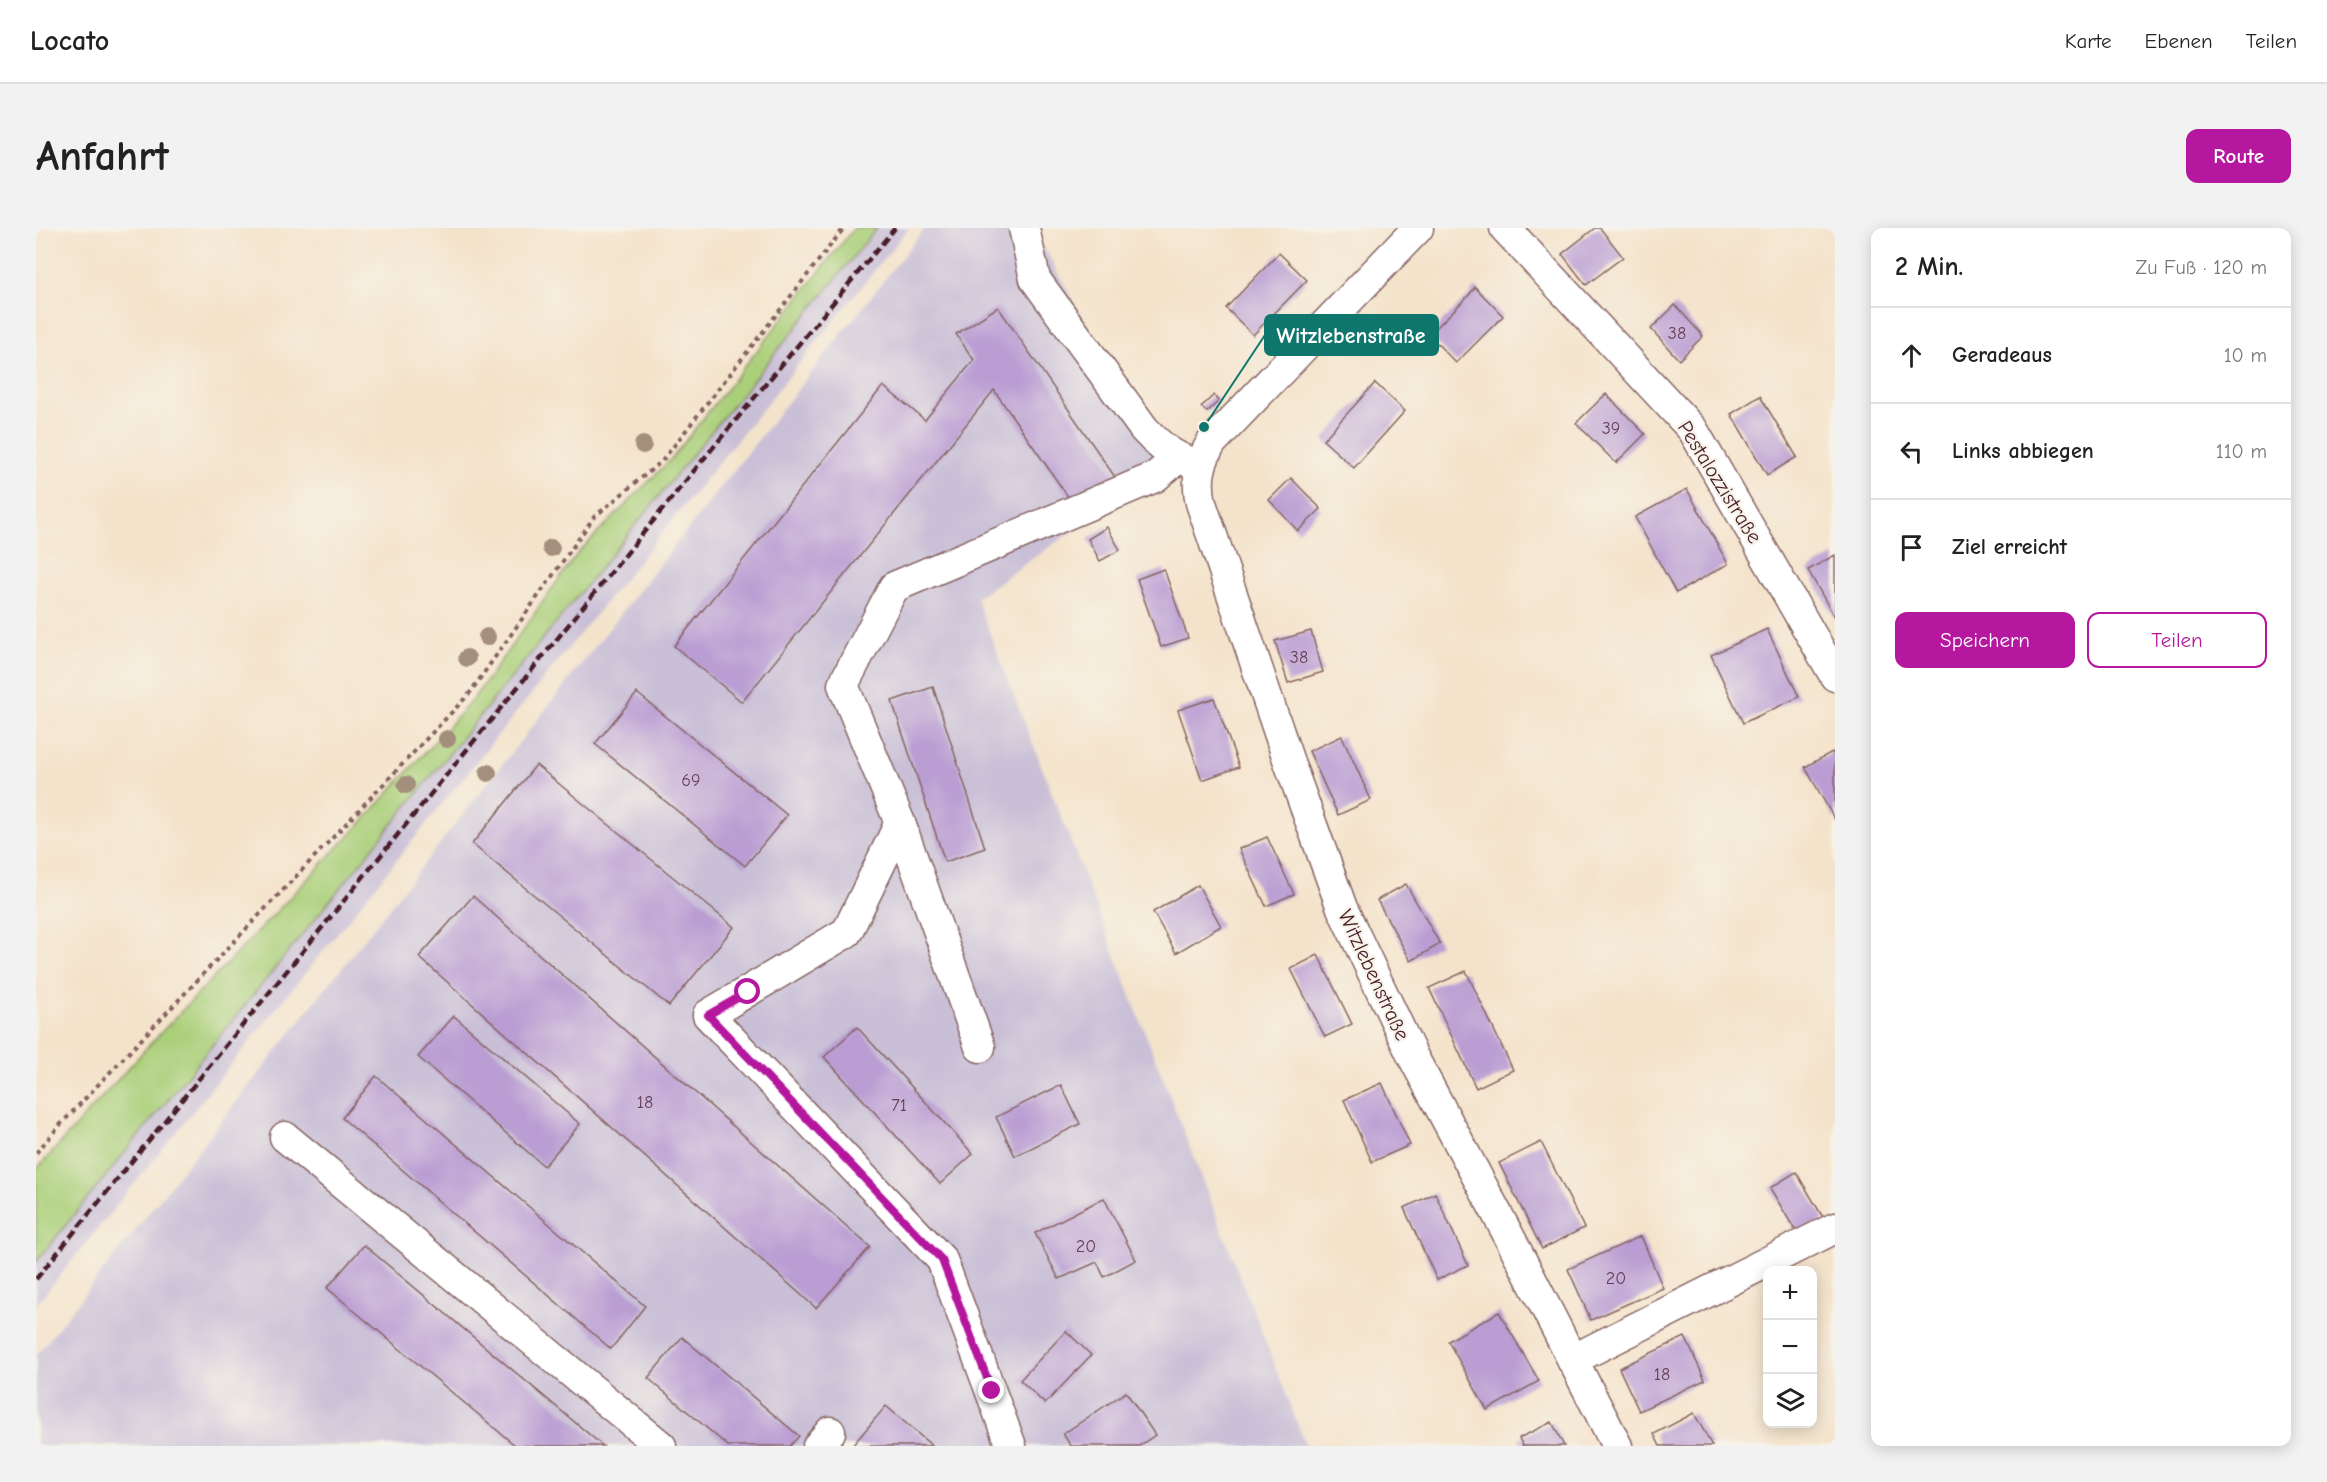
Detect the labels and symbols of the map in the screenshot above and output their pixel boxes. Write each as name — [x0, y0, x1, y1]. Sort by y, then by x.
callout: Witzlebenstraße — [1265, 315, 1438, 355]
text: Witzlebenstraße — [1276, 323, 1426, 349]
house number: 38 — [1668, 323, 1686, 344]
street label: Pestalozzistraße — [1673, 416, 1767, 548]
house number: 39 — [1602, 418, 1620, 439]
house number: 38 — [1290, 647, 1308, 668]
house number: 69 — [681, 770, 701, 791]
street label: Witzlebenstraße — [1333, 906, 1415, 1044]
route start — [734, 978, 760, 1004]
house number: 18 — [637, 1092, 653, 1113]
house number: 71 — [891, 1095, 907, 1116]
house number: 20 — [1076, 1236, 1096, 1257]
house number: 20 — [1606, 1268, 1626, 1289]
house number: 18 — [1654, 1364, 1670, 1385]
route end — [978, 1377, 1004, 1403]

